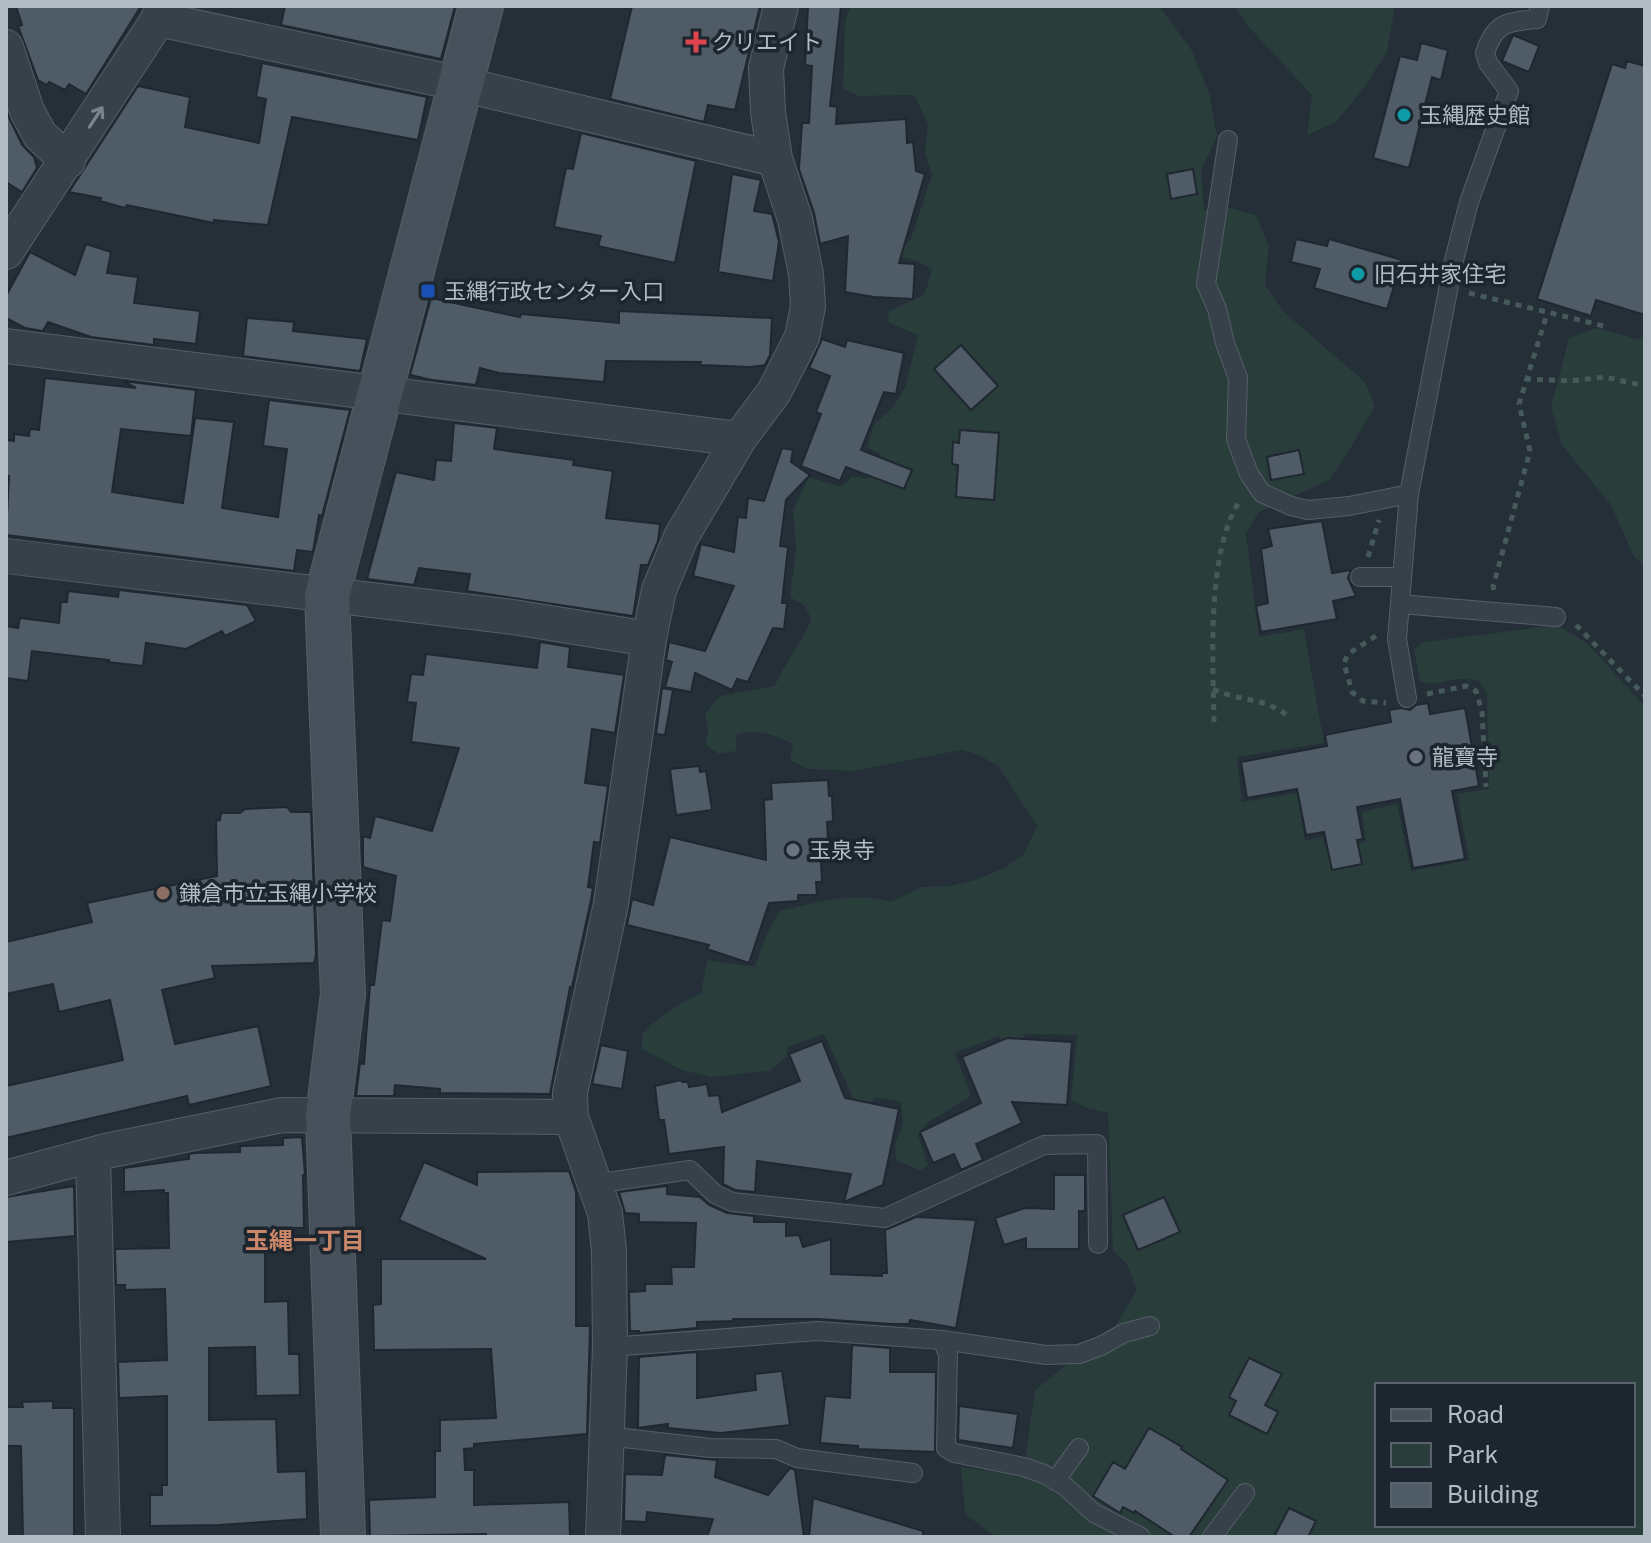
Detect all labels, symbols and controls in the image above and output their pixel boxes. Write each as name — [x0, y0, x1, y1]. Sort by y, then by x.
place label: クリエイト — [712, 29, 822, 55]
marker: クリエイト — [687, 33, 705, 51]
place label: 玉縄歴史館 — [1420, 102, 1530, 128]
one-way arrow — [88, 106, 104, 129]
marker: 玉縄歴史館 — [1395, 106, 1413, 124]
place label: 旧石井家住宅 — [1374, 261, 1506, 287]
marker: 旧石井家住宅 — [1349, 265, 1367, 283]
place label: 玉縄行政センター入口 — [444, 278, 664, 304]
marker: 玉縄行政センター入口 — [419, 282, 437, 300]
place label: 龍寶寺 — [1432, 744, 1498, 770]
marker: 龍寶寺 — [1407, 748, 1425, 766]
place label: 玉泉寺 — [809, 837, 875, 863]
marker: 玉泉寺 — [784, 841, 802, 859]
place label: 鎌倉市立玉縄小学校 — [179, 880, 377, 906]
marker: 鎌倉市立玉縄小学校 — [154, 884, 172, 902]
district label: 玉縄一丁目 — [245, 1226, 365, 1254]
legend — [1375, 1383, 1635, 1527]
text: Road — [1447, 1400, 1504, 1428]
text: Park — [1447, 1440, 1498, 1468]
text: Building — [1447, 1480, 1539, 1508]

